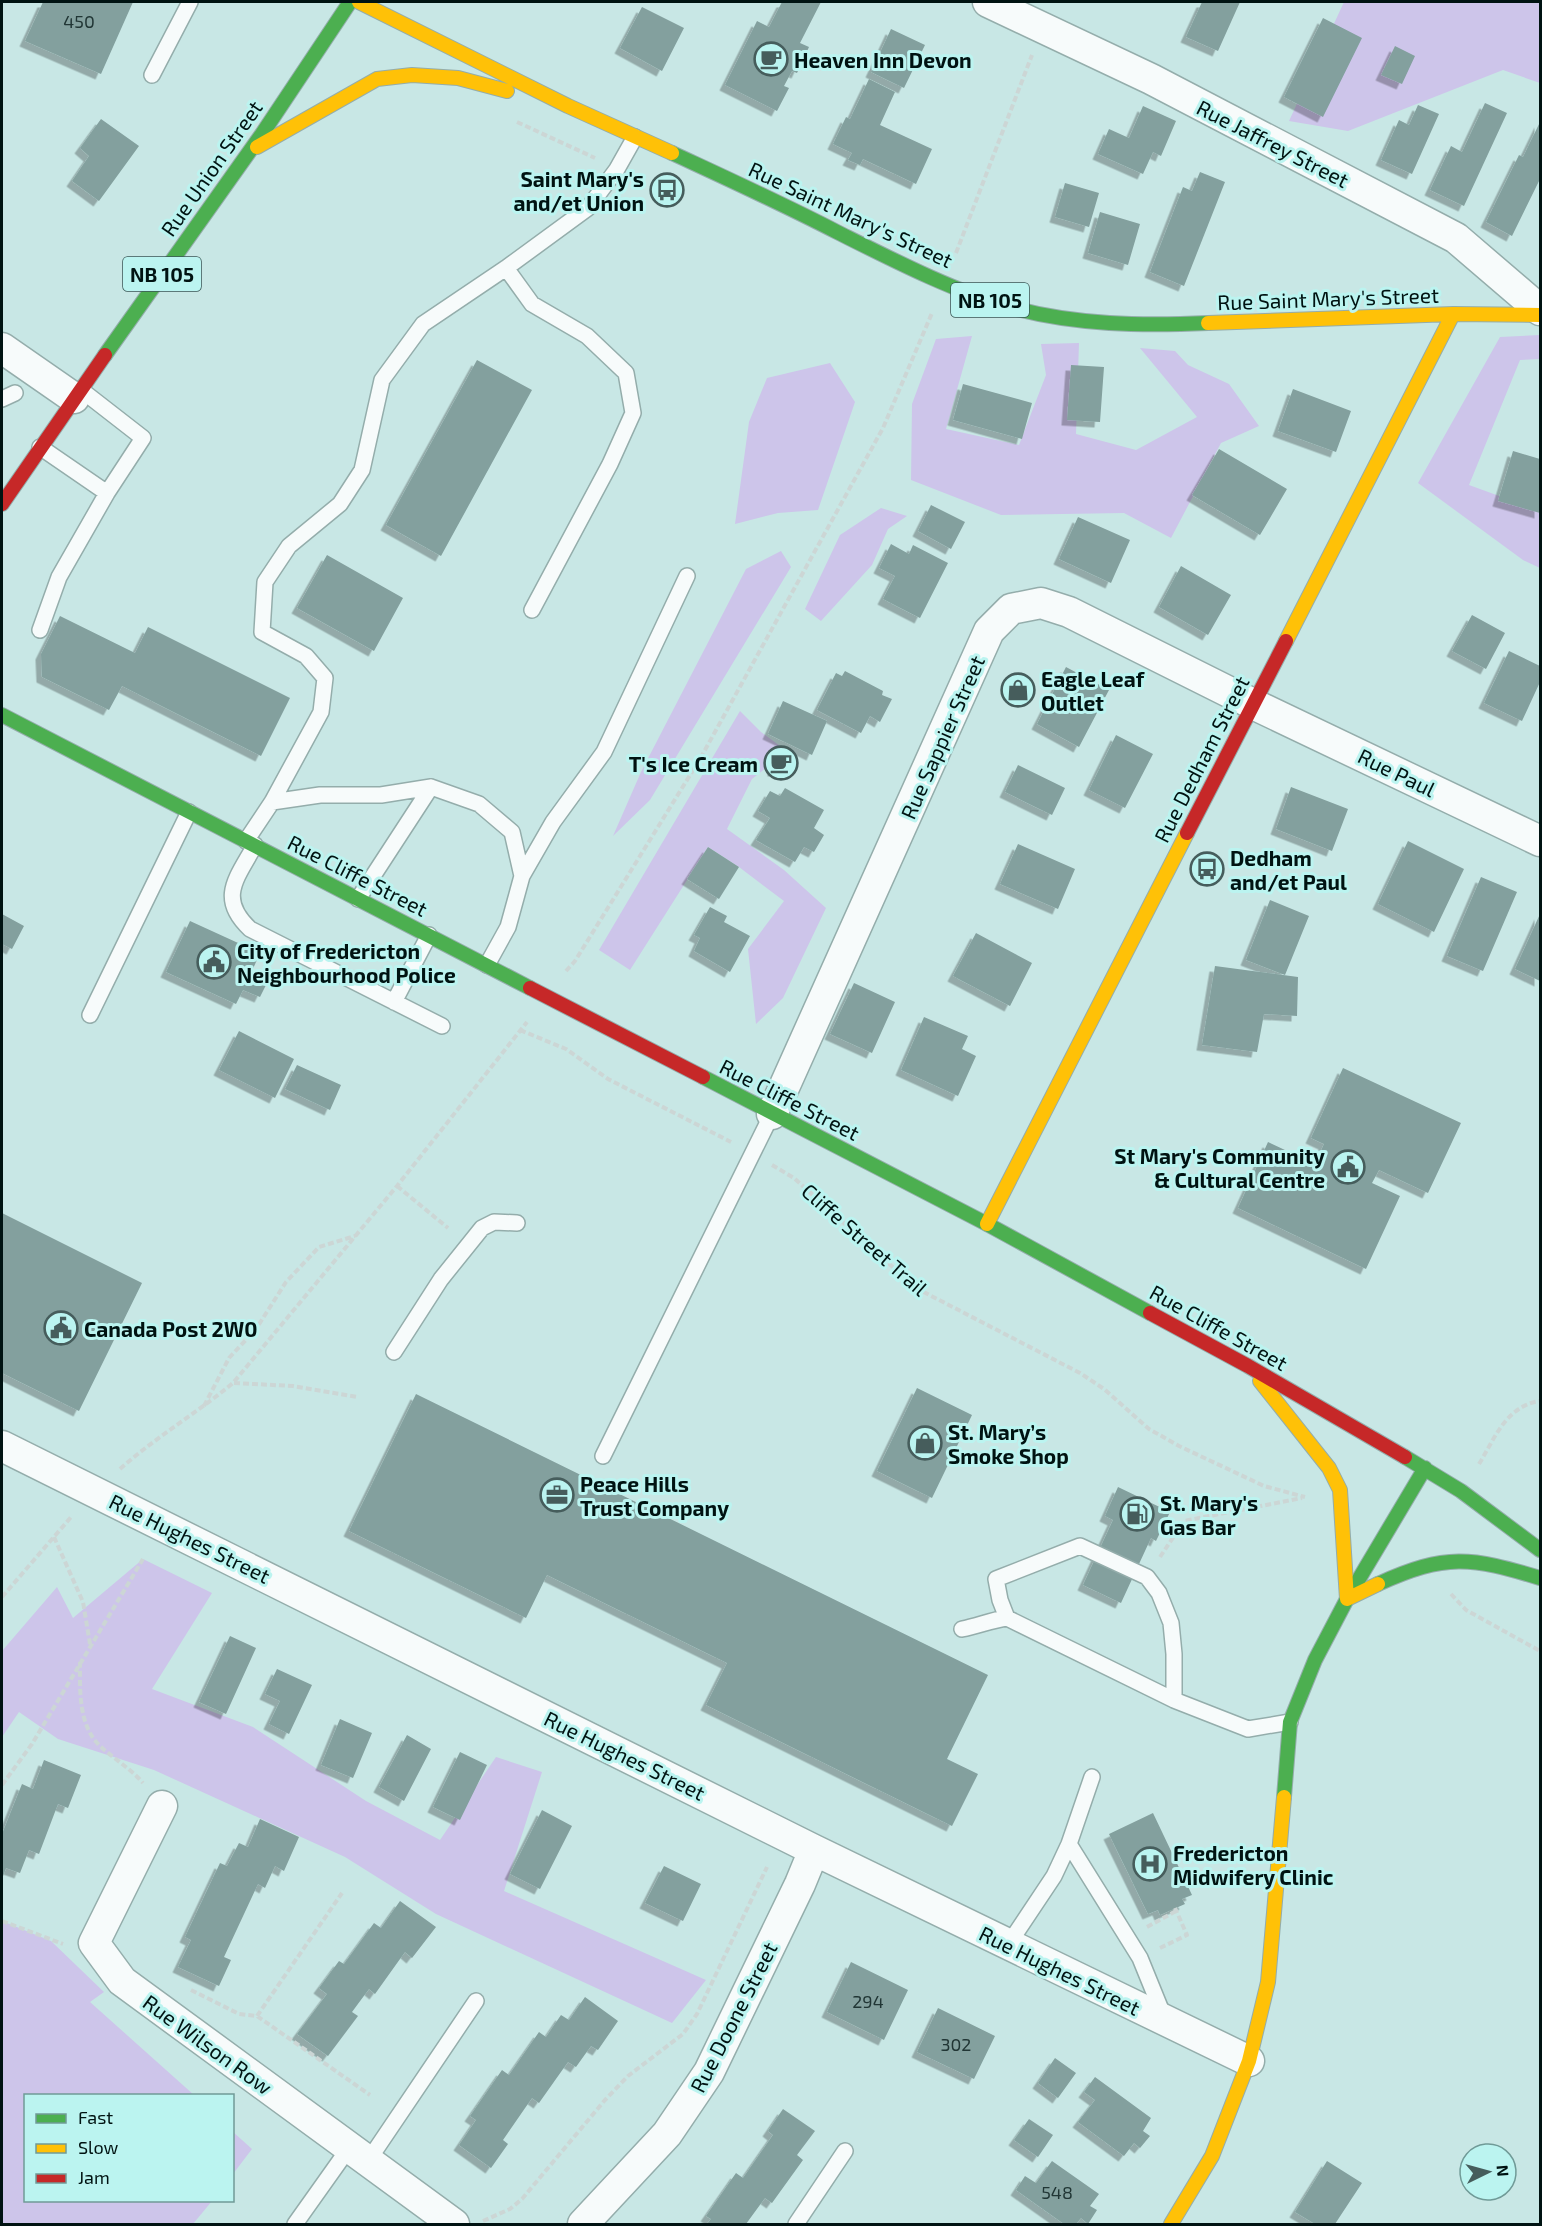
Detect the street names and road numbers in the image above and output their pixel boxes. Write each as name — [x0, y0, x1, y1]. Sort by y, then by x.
street label: Rue Jaffrey Street — [1193, 94, 1353, 192]
street label: Rue Union Street — [155, 96, 267, 240]
street label: Rue Saint Mary's Street — [745, 156, 957, 272]
road number: NB 105 — [123, 257, 201, 291]
street label: Rue Saint Mary's Street — [1217, 282, 1439, 314]
road number: NB 105 — [951, 283, 1029, 317]
street label: Rue Sappier Street — [895, 651, 989, 823]
street label: Rue Dedham Street — [1148, 672, 1254, 846]
street label: Rue Paul — [1354, 743, 1440, 802]
street label: Rue Cliffe Street — [284, 829, 432, 921]
street label: Rue Cliffe Street — [716, 1053, 864, 1145]
street label: Cliffe Street Trail — [797, 1178, 934, 1301]
street label: Rue Cliffe Street — [1146, 1279, 1292, 1375]
street label: Rue Hughes Street — [106, 1488, 274, 1588]
street label: Rue Hughes Street — [541, 1705, 709, 1805]
street label: Rue Hughes Street — [976, 1920, 1144, 2020]
street label: Rue Doone Street — [684, 1938, 782, 2096]
street label: Rue Wilson Row — [139, 1989, 277, 2099]

